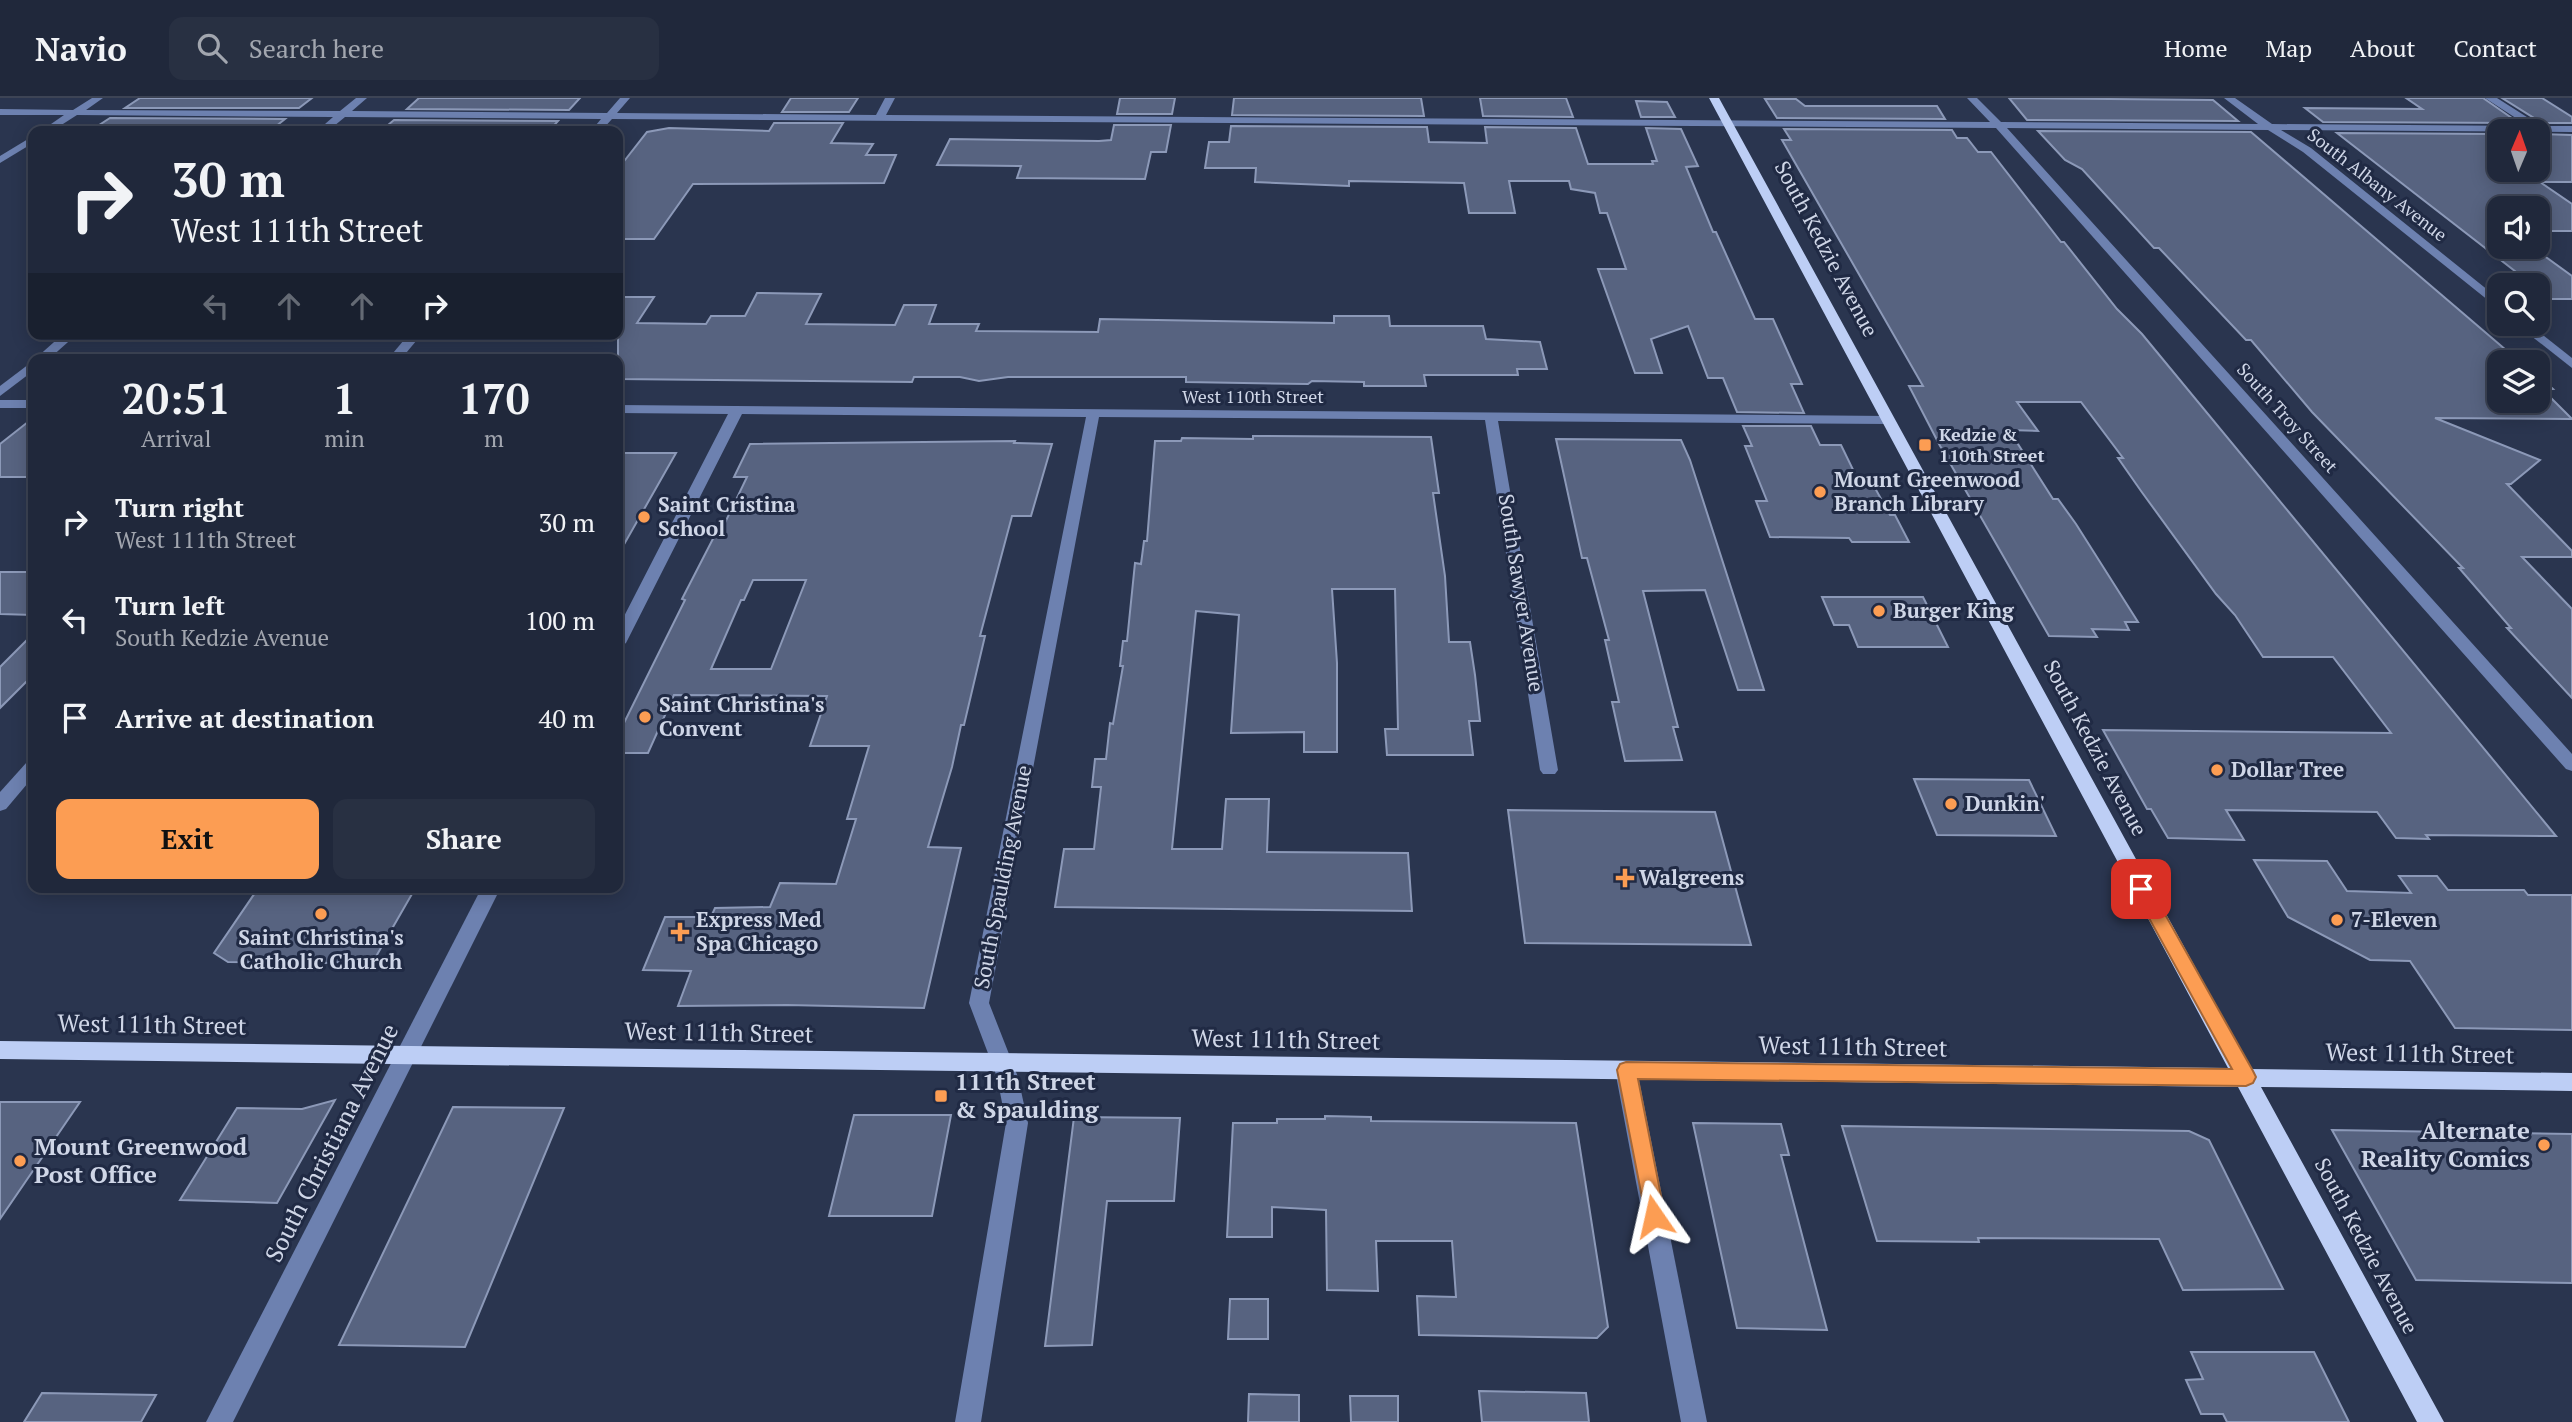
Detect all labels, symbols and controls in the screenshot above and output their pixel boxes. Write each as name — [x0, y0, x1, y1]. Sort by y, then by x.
search box — [169, 17, 659, 80]
text: Navio — [35, 27, 127, 70]
icon: search — [193, 29, 231, 67]
text: Search here — [249, 31, 384, 65]
text: Home — [2164, 32, 2228, 64]
text: Map — [2266, 32, 2312, 64]
text: About — [2350, 32, 2416, 64]
text: Contact — [2454, 32, 2537, 64]
north arrow — [2487, 119, 2550, 182]
map controls — [2487, 119, 2550, 413]
street label: South Albany Avenue — [2303, 122, 2452, 246]
text: 30 m — [171, 146, 285, 211]
icon: right — [56, 154, 147, 245]
street label: South Kedzie Avenue — [1769, 156, 1885, 341]
button: sound — [2487, 196, 2550, 259]
text: West 111th Street — [171, 209, 423, 251]
button: search — [2487, 273, 2550, 336]
icon: left — [197, 287, 235, 325]
icon: ahead — [270, 287, 308, 325]
icon: ahead — [343, 287, 381, 325]
icon: right — [416, 287, 454, 325]
button: layers — [2487, 350, 2550, 413]
street label: South Troy Street — [2232, 357, 2344, 478]
text: 20:51 — [122, 370, 231, 426]
text: 1 — [333, 370, 356, 426]
text: 170 — [458, 370, 529, 426]
street label: West 110th Street — [1182, 384, 1324, 408]
place label: Kedzie & 110th Street — [1939, 422, 2045, 467]
text: Arrival — [141, 423, 211, 454]
text: min — [324, 423, 365, 454]
text: m — [484, 423, 504, 454]
marker: Kedzie & 110th Street — [1917, 437, 1933, 453]
place label: Mount Greenwood Branch Library — [1834, 465, 2021, 517]
marker: Mount Greenwood Branch Library — [1812, 484, 1828, 500]
text: Turn right — [115, 490, 244, 524]
place label: Saint Cristina School — [658, 490, 796, 542]
street label: South Sawyer Avenue — [1492, 492, 1551, 694]
icon: right — [56, 503, 94, 541]
text: 30 m — [539, 505, 595, 539]
marker: Saint Cristina School — [636, 509, 652, 525]
text: West 111th Street — [115, 524, 296, 555]
text: Turn left — [115, 588, 225, 622]
place label: Burger King — [1893, 596, 2015, 624]
icon: left — [56, 601, 94, 639]
text: 100 m — [525, 603, 595, 637]
marker: Burger King — [1871, 603, 1887, 619]
text: South Kedzie Avenue — [115, 622, 329, 653]
street label: South Kedzie Avenue — [2038, 655, 2154, 840]
place label: Saint Christina's Convent — [659, 690, 824, 742]
icon: arrive — [56, 699, 94, 737]
text: Arrive at destination — [115, 701, 374, 735]
text: 40 m — [539, 701, 595, 735]
marker: Saint Christina's Convent — [637, 709, 653, 725]
place label: Dollar Tree — [2231, 755, 2344, 783]
marker: Dollar Tree — [2209, 762, 2225, 778]
street label: South Spaulding Avenue — [967, 763, 1037, 991]
place label: Dunkin' — [1965, 789, 2045, 817]
marker: Dunkin' — [1943, 796, 1959, 812]
button: Exit — [56, 799, 319, 879]
button: Share — [333, 799, 595, 879]
pin — [2111, 859, 2171, 919]
place label: Walgreens — [1639, 863, 1744, 891]
marker: Walgreens — [1617, 870, 1633, 886]
icon: arrive — [2122, 870, 2160, 908]
place label: Express Med Spa Chicago — [696, 905, 822, 957]
place label: 7-Eleven — [2351, 905, 2438, 933]
marker: Saint Christina's Catholic Church — [313, 906, 329, 922]
marker: 7-Eleven — [2329, 912, 2345, 928]
marker: Express Med Spa Chicago — [670, 922, 690, 942]
place label: Saint Christina's Catholic Church — [238, 923, 404, 975]
street label: West 111th Street — [57, 1006, 247, 1042]
street label: West 111th Street — [624, 1014, 814, 1050]
street label: South Christiana Avenue — [257, 1018, 405, 1267]
street label: West 111th Street — [1191, 1021, 1381, 1057]
street label: West 111th Street — [1758, 1028, 1948, 1064]
street label: West 111th Street — [2325, 1035, 2515, 1071]
place label: 111th Street & Spaulding — [955, 1065, 1099, 1125]
marker: 111th Street & Spaulding — [933, 1088, 949, 1104]
place label: Alternate Reality Comics — [2361, 1114, 2530, 1174]
place label: Mount Greenwood Post Office — [34, 1130, 248, 1190]
marker: Alternate Reality Comics — [2536, 1137, 2552, 1153]
marker: Mount Greenwood Post Office — [12, 1153, 28, 1169]
street label: South Kedzie Avenue — [2309, 1153, 2425, 1338]
position arrow — [1617, 1179, 1691, 1253]

